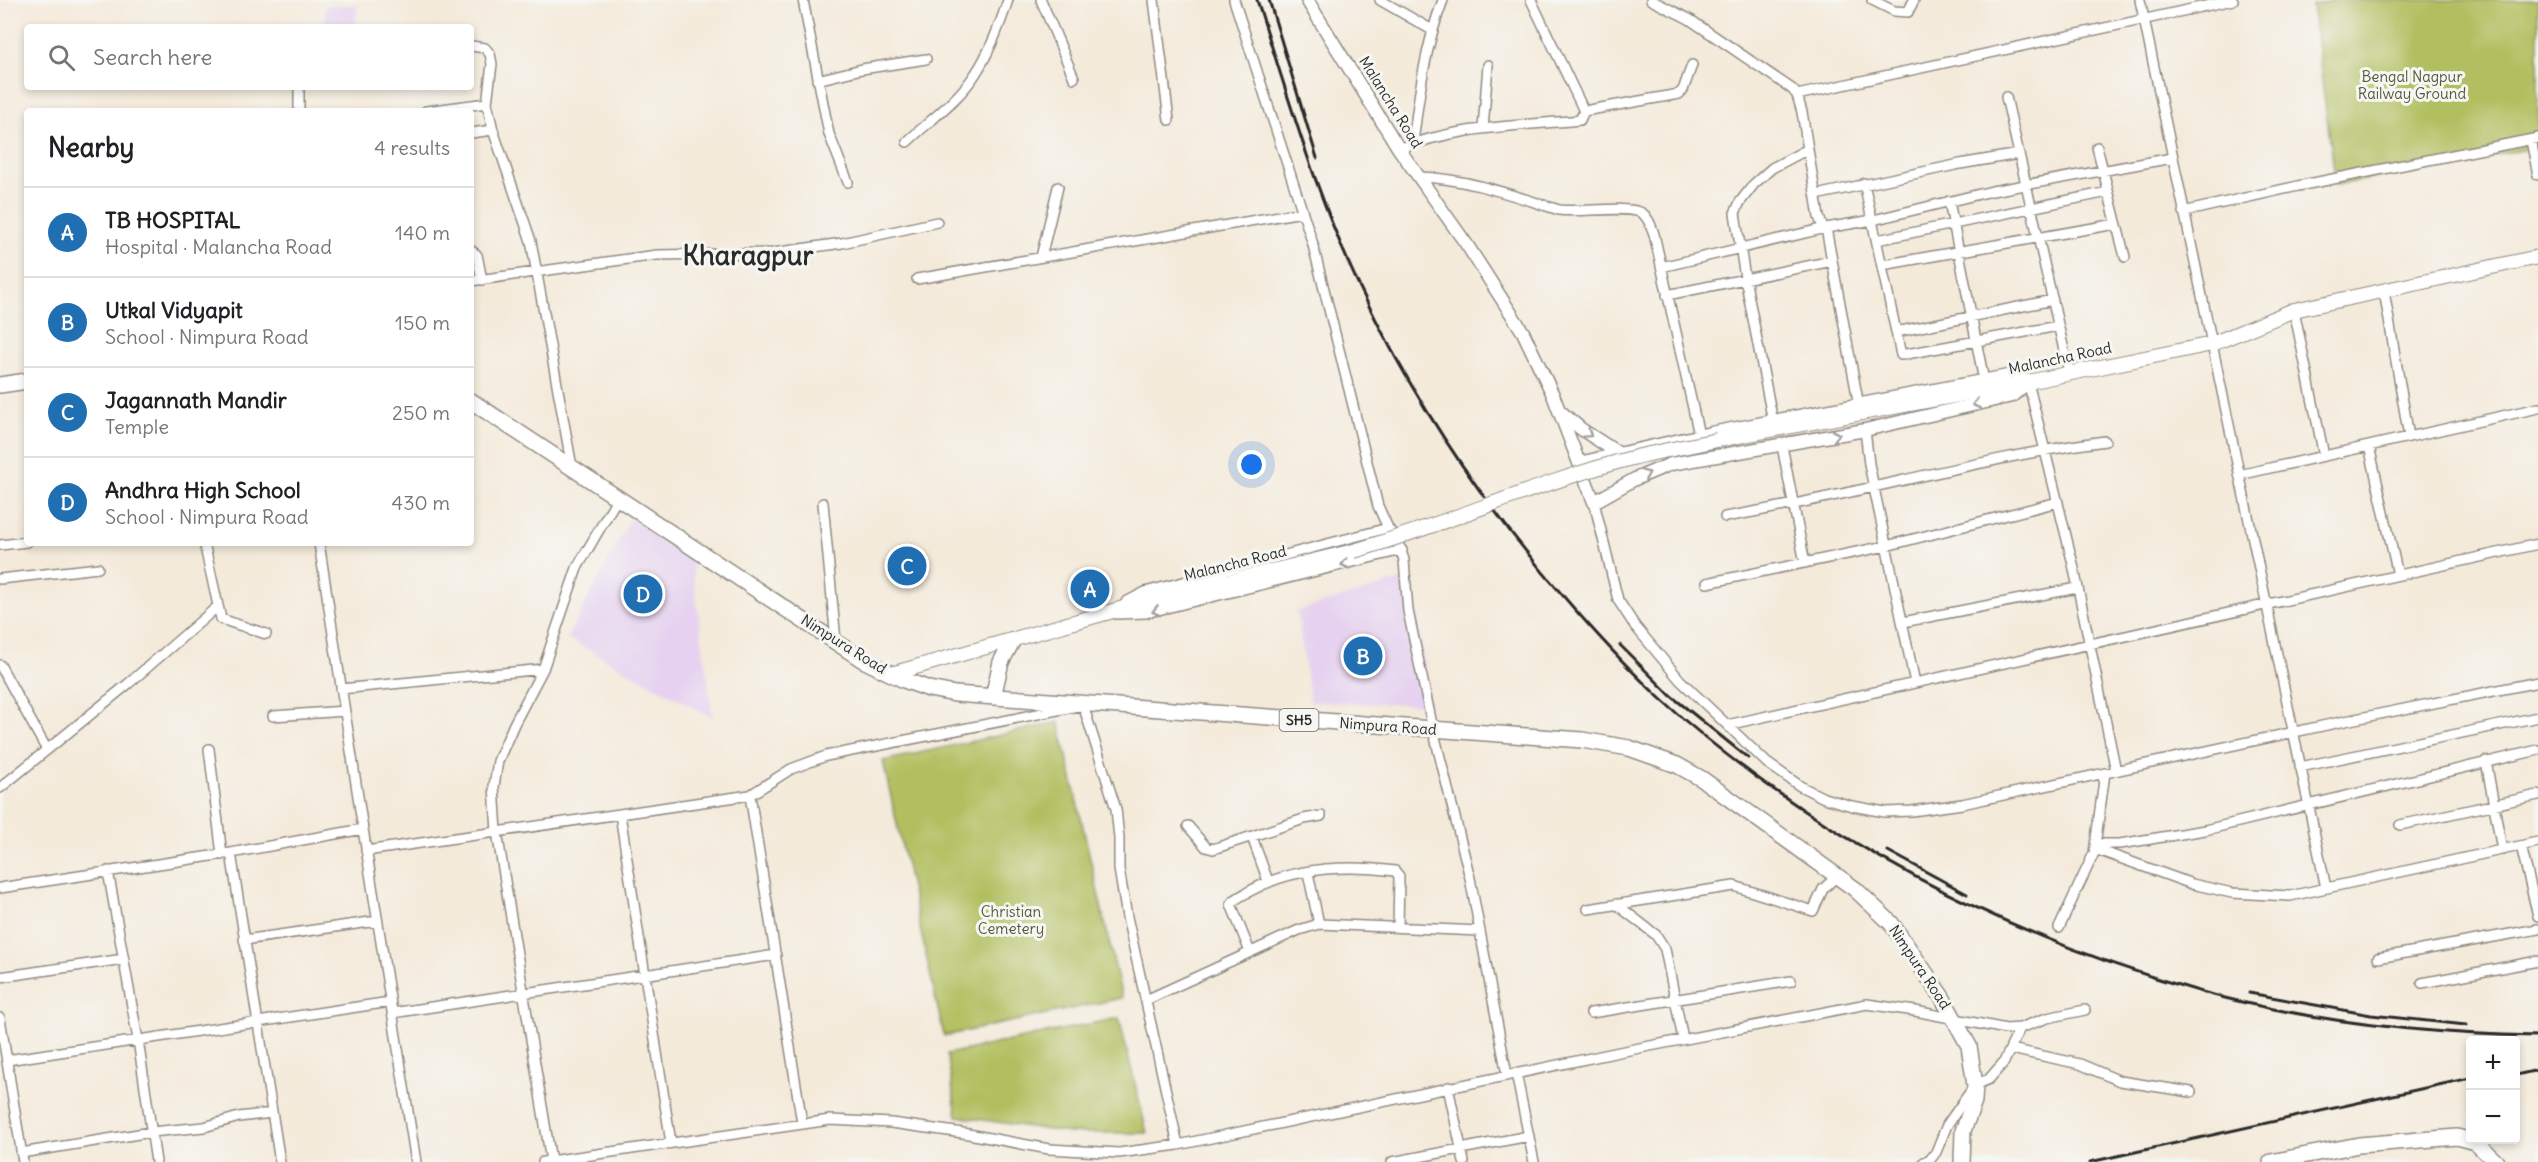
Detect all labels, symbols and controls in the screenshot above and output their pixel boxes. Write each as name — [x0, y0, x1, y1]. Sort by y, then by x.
search box — [24, 24, 474, 90]
icon: search — [45, 41, 78, 74]
text: Search here — [93, 43, 212, 71]
street label: Malancha Road — [1355, 53, 1427, 152]
park label: Bengal Nagpur Railway Ground — [2358, 67, 2466, 103]
text: Nearby — [48, 131, 134, 164]
text: 4 results — [374, 135, 450, 160]
text: TB HOSPITAL — [105, 206, 241, 234]
text: A — [61, 220, 74, 245]
text: 140 m — [395, 220, 450, 245]
text: Hospital · Malancha Road — [105, 234, 332, 259]
district label: Kharagpur — [683, 238, 814, 272]
text: Utkal Vidyapit — [105, 296, 243, 324]
text: B — [61, 310, 74, 335]
text: 150 m — [395, 310, 450, 335]
text: School · Nimpura Road — [105, 324, 309, 349]
street label: Malancha Road — [2007, 338, 2113, 378]
text: Jagannath Mandir — [105, 386, 287, 414]
one-way arrow — [1971, 397, 1981, 410]
text: C — [61, 400, 74, 425]
text: 250 m — [392, 400, 450, 425]
text: Temple — [105, 414, 169, 439]
one-way arrow — [1581, 427, 1592, 438]
one-way arrow — [1831, 429, 1841, 442]
your location — [1237, 450, 1266, 479]
one-way arrow — [1639, 470, 1650, 482]
text: Andhra High School — [105, 476, 301, 504]
text: D — [60, 490, 75, 515]
text: 430 m — [392, 490, 450, 515]
text: School · Nimpura Road — [105, 504, 309, 529]
street label: Malancha Road — [1182, 541, 1288, 585]
pin: C — [888, 544, 926, 588]
one-way arrow — [1340, 557, 1350, 570]
pin: A — [1070, 566, 1110, 612]
pin: D — [624, 572, 662, 616]
one-way arrow — [1151, 604, 1161, 617]
street label: Nimpura Road — [798, 610, 890, 678]
pin: B — [1344, 634, 1382, 678]
road number: SH5 — [1280, 709, 1318, 731]
street label: Nimpura Road — [1339, 713, 1437, 739]
park label: Christian Cemetery — [978, 902, 1044, 938]
street label: Nimpura Road — [1885, 921, 1955, 1013]
map controls — [2466, 1036, 2520, 1144]
button: + — [2466, 1036, 2520, 1090]
button: − — [2466, 1090, 2520, 1144]

